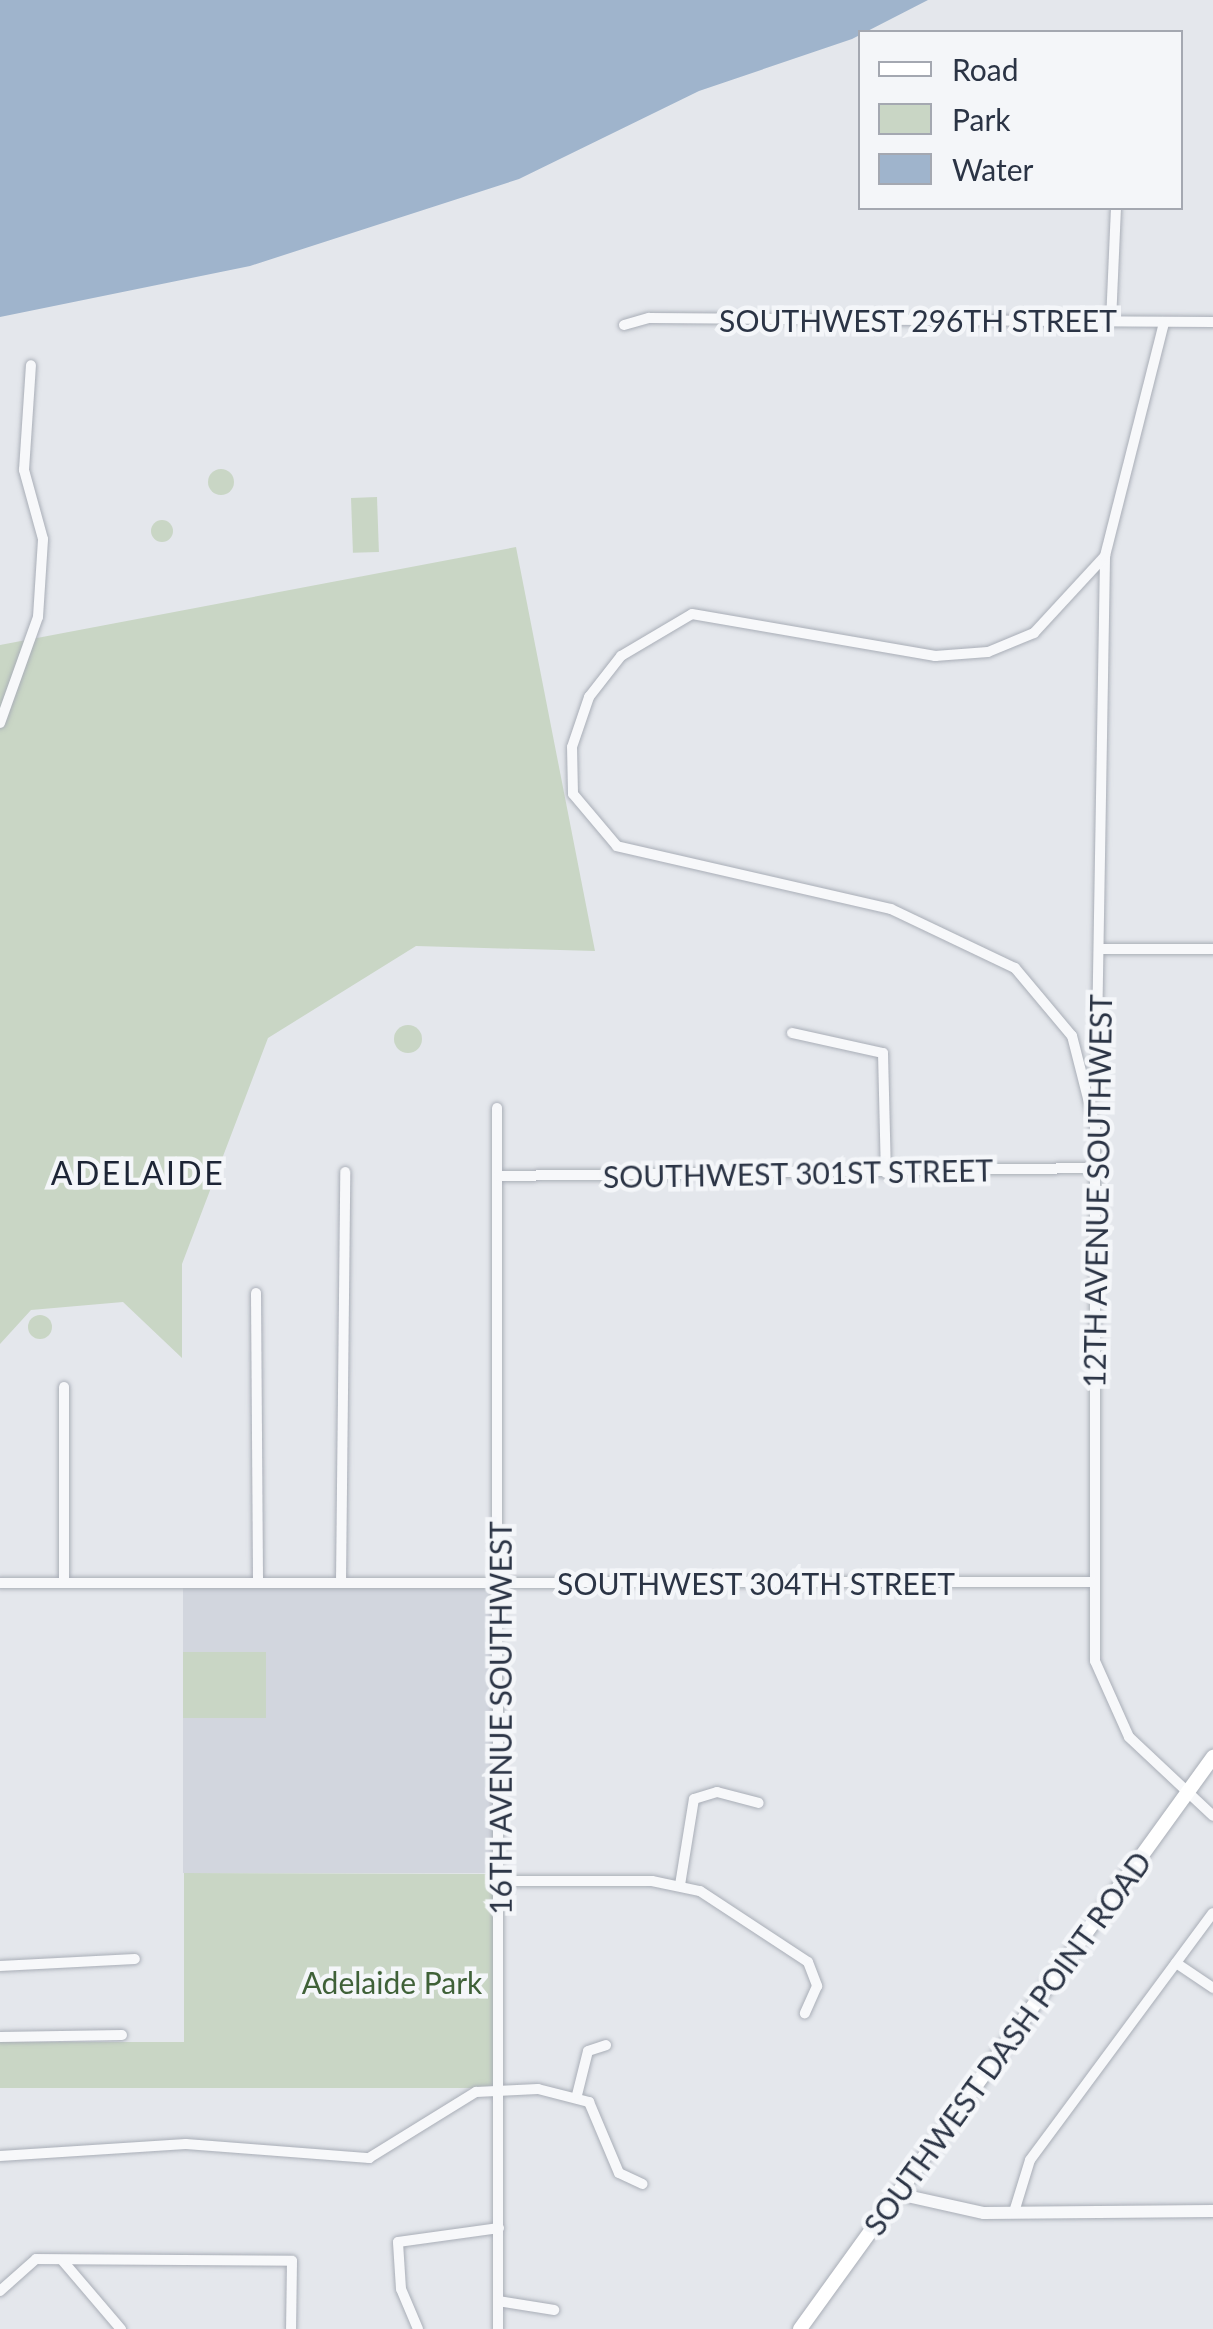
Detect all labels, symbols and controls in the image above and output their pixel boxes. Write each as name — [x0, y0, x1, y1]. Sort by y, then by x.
legend — [858, 30, 1183, 210]
text: Road — [952, 51, 1019, 87]
text: Park — [952, 101, 1011, 137]
text: Water — [952, 151, 1034, 187]
street label: SOUTHWEST 296TH STREET — [719, 302, 1117, 338]
street label: 12TH AVENUE SOUTHWEST — [1076, 993, 1118, 1389]
street label: SOUTHWEST 301ST STREET — [602, 1152, 994, 1194]
district label: ADELAIDE — [51, 1154, 225, 1192]
street label: 16TH AVENUE SOUTHWEST — [482, 1521, 518, 1915]
street label: SOUTHWEST 304TH STREET — [557, 1565, 955, 1601]
street label: SOUTHWEST DASH POINT ROAD — [855, 1844, 1159, 2242]
park label: Adelaide Park — [302, 1964, 482, 2000]

